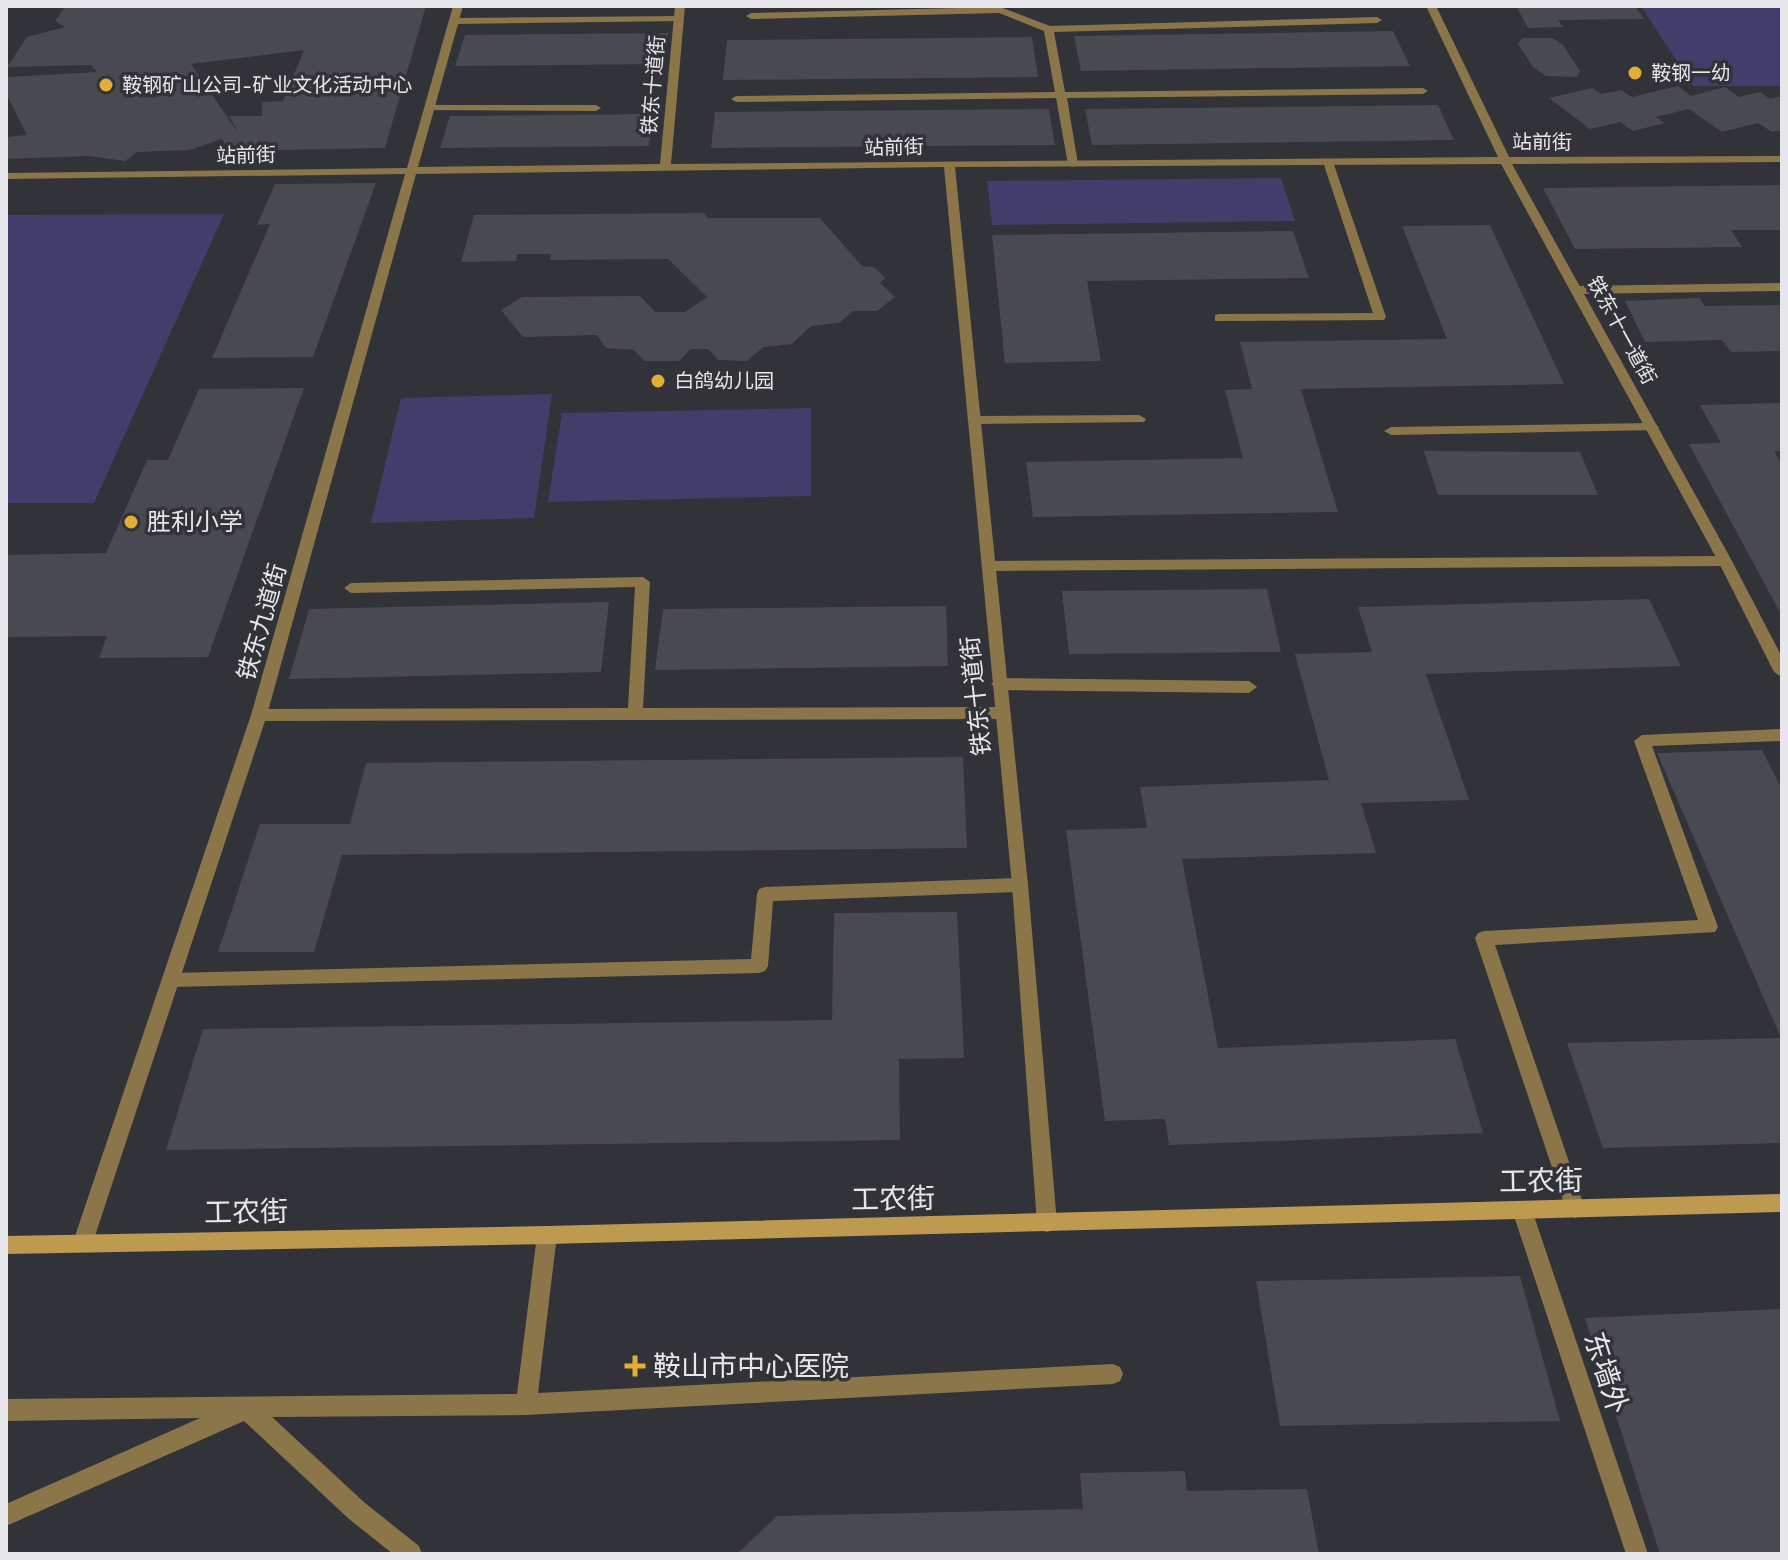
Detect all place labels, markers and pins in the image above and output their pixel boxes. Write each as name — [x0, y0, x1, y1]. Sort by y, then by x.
place label: 鞍钢一幼 — [1651, 61, 1731, 85]
marker: 鞍钢一幼 — [1626, 64, 1644, 82]
place label: 鞍钢矿山公司-矿业文化活动中心 — [122, 73, 412, 97]
marker: 鞍钢矿山公司-矿业文化活动中心 — [97, 76, 115, 94]
place label: 白鸽幼儿园 — [674, 369, 774, 393]
marker: 白鸽幼儿园 — [649, 372, 667, 390]
place label: 胜利小学 — [147, 508, 243, 536]
marker: 胜利小学 — [122, 513, 140, 531]
place label: 鞍山市中心医院 — [653, 1350, 849, 1383]
marker: 鞍山市中心医院 — [624, 1355, 646, 1377]

